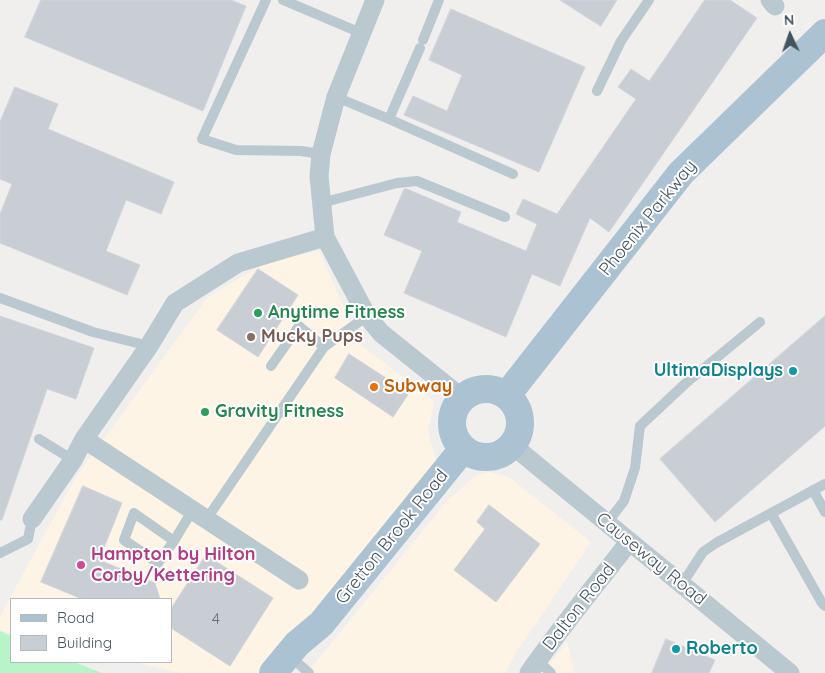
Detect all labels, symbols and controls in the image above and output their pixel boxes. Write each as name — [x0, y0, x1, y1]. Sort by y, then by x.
north arrow — [765, 10, 815, 60]
text: N — [784, 11, 795, 29]
street label: Phoenix Parkway — [595, 156, 701, 280]
place label: Anytime Fitness — [268, 302, 405, 324]
marker: Anytime Fitness — [252, 307, 264, 319]
place label: Mucky Pups — [261, 326, 363, 348]
marker: Mucky Pups — [245, 331, 257, 343]
place label: UltimaDisplays — [654, 360, 783, 382]
marker: UltimaDisplays — [787, 365, 799, 377]
place label: Subway — [384, 376, 452, 398]
marker: Subway — [368, 381, 380, 393]
place label: Gravity Fitness — [215, 401, 344, 423]
marker: Gravity Fitness — [199, 406, 211, 418]
street label: Gretton Brook Road — [331, 465, 453, 609]
street label: Causeway Road — [591, 508, 711, 610]
place label: Hampton by Hilton Corby/Kettering — [91, 544, 256, 586]
marker: Hampton by Hilton Corby/Kettering — [75, 559, 87, 571]
street label: Dalton Road — [538, 559, 620, 655]
legend — [10, 598, 172, 663]
text: Road — [57, 608, 94, 627]
house number: 4 — [212, 610, 220, 628]
text: Building — [57, 633, 112, 652]
place label: Roberto — [686, 638, 758, 660]
marker: Roberto — [670, 643, 682, 655]

